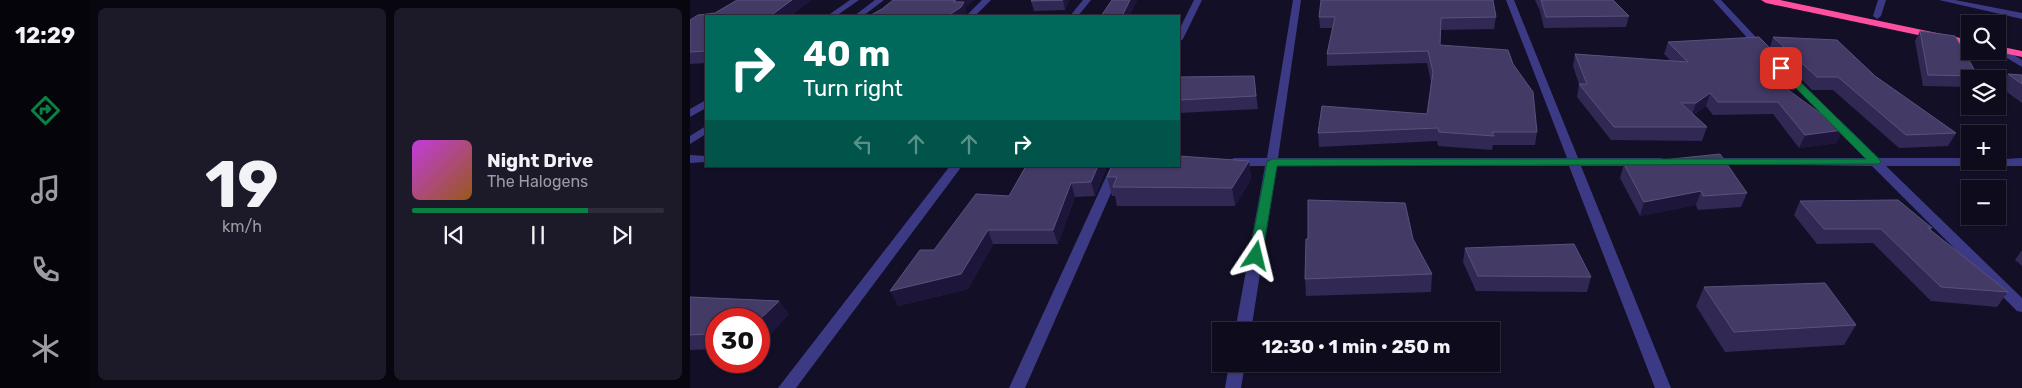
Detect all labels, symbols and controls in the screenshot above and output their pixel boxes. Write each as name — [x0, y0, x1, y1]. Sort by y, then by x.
map controls — [1961, 15, 2006, 225]
button: search — [1961, 15, 2006, 60]
text: 12:29 — [15, 22, 75, 49]
text: 40 m — [803, 33, 890, 75]
icon: right — [720, 35, 785, 100]
pin — [1760, 47, 1802, 89]
icon: arrive — [1767, 54, 1795, 82]
button: layers — [1961, 70, 2006, 115]
text: Turn right — [803, 75, 903, 102]
icon: directions — [28, 93, 63, 128]
button: + — [1961, 125, 2006, 170]
icon: left — [849, 130, 877, 158]
icon: ahead — [902, 130, 930, 158]
icon: ahead — [955, 130, 983, 158]
icon: right — [1008, 130, 1036, 158]
text: 19 — [205, 146, 279, 223]
text: Night Drive — [487, 149, 593, 172]
icon: music — [28, 172, 63, 207]
text: The Halogens — [487, 172, 588, 191]
button: − — [1961, 180, 2006, 225]
text: km/h — [222, 217, 262, 236]
icon: previous — [440, 221, 468, 249]
icon: pause — [524, 221, 552, 249]
icon: next — [608, 221, 636, 249]
position arrow — [1229, 229, 1281, 281]
icon: phone — [28, 252, 63, 287]
speed limit sign: 30 — [705, 308, 770, 373]
icon: climate — [28, 331, 63, 366]
text: 12:30 · 1 min · 250 m — [1261, 335, 1451, 358]

